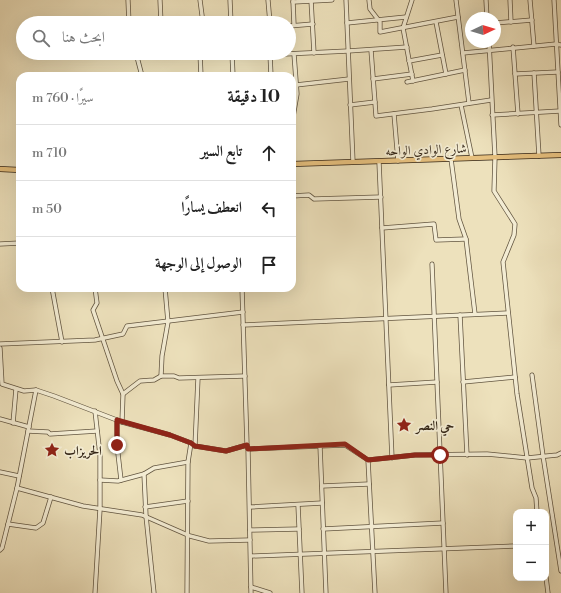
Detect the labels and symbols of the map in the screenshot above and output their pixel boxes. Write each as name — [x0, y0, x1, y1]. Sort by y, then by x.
north arrow — [465, 12, 501, 48]
street label: شارع الوادي الواحه — [385, 141, 467, 162]
place icon: حي النصر — [395, 416, 413, 434]
place label: حي النصر — [414, 418, 454, 437]
route end — [108, 436, 126, 454]
place icon: الحريزاب — [43, 441, 61, 459]
place label: الحريزاب — [64, 443, 102, 459]
route start — [431, 446, 449, 464]

